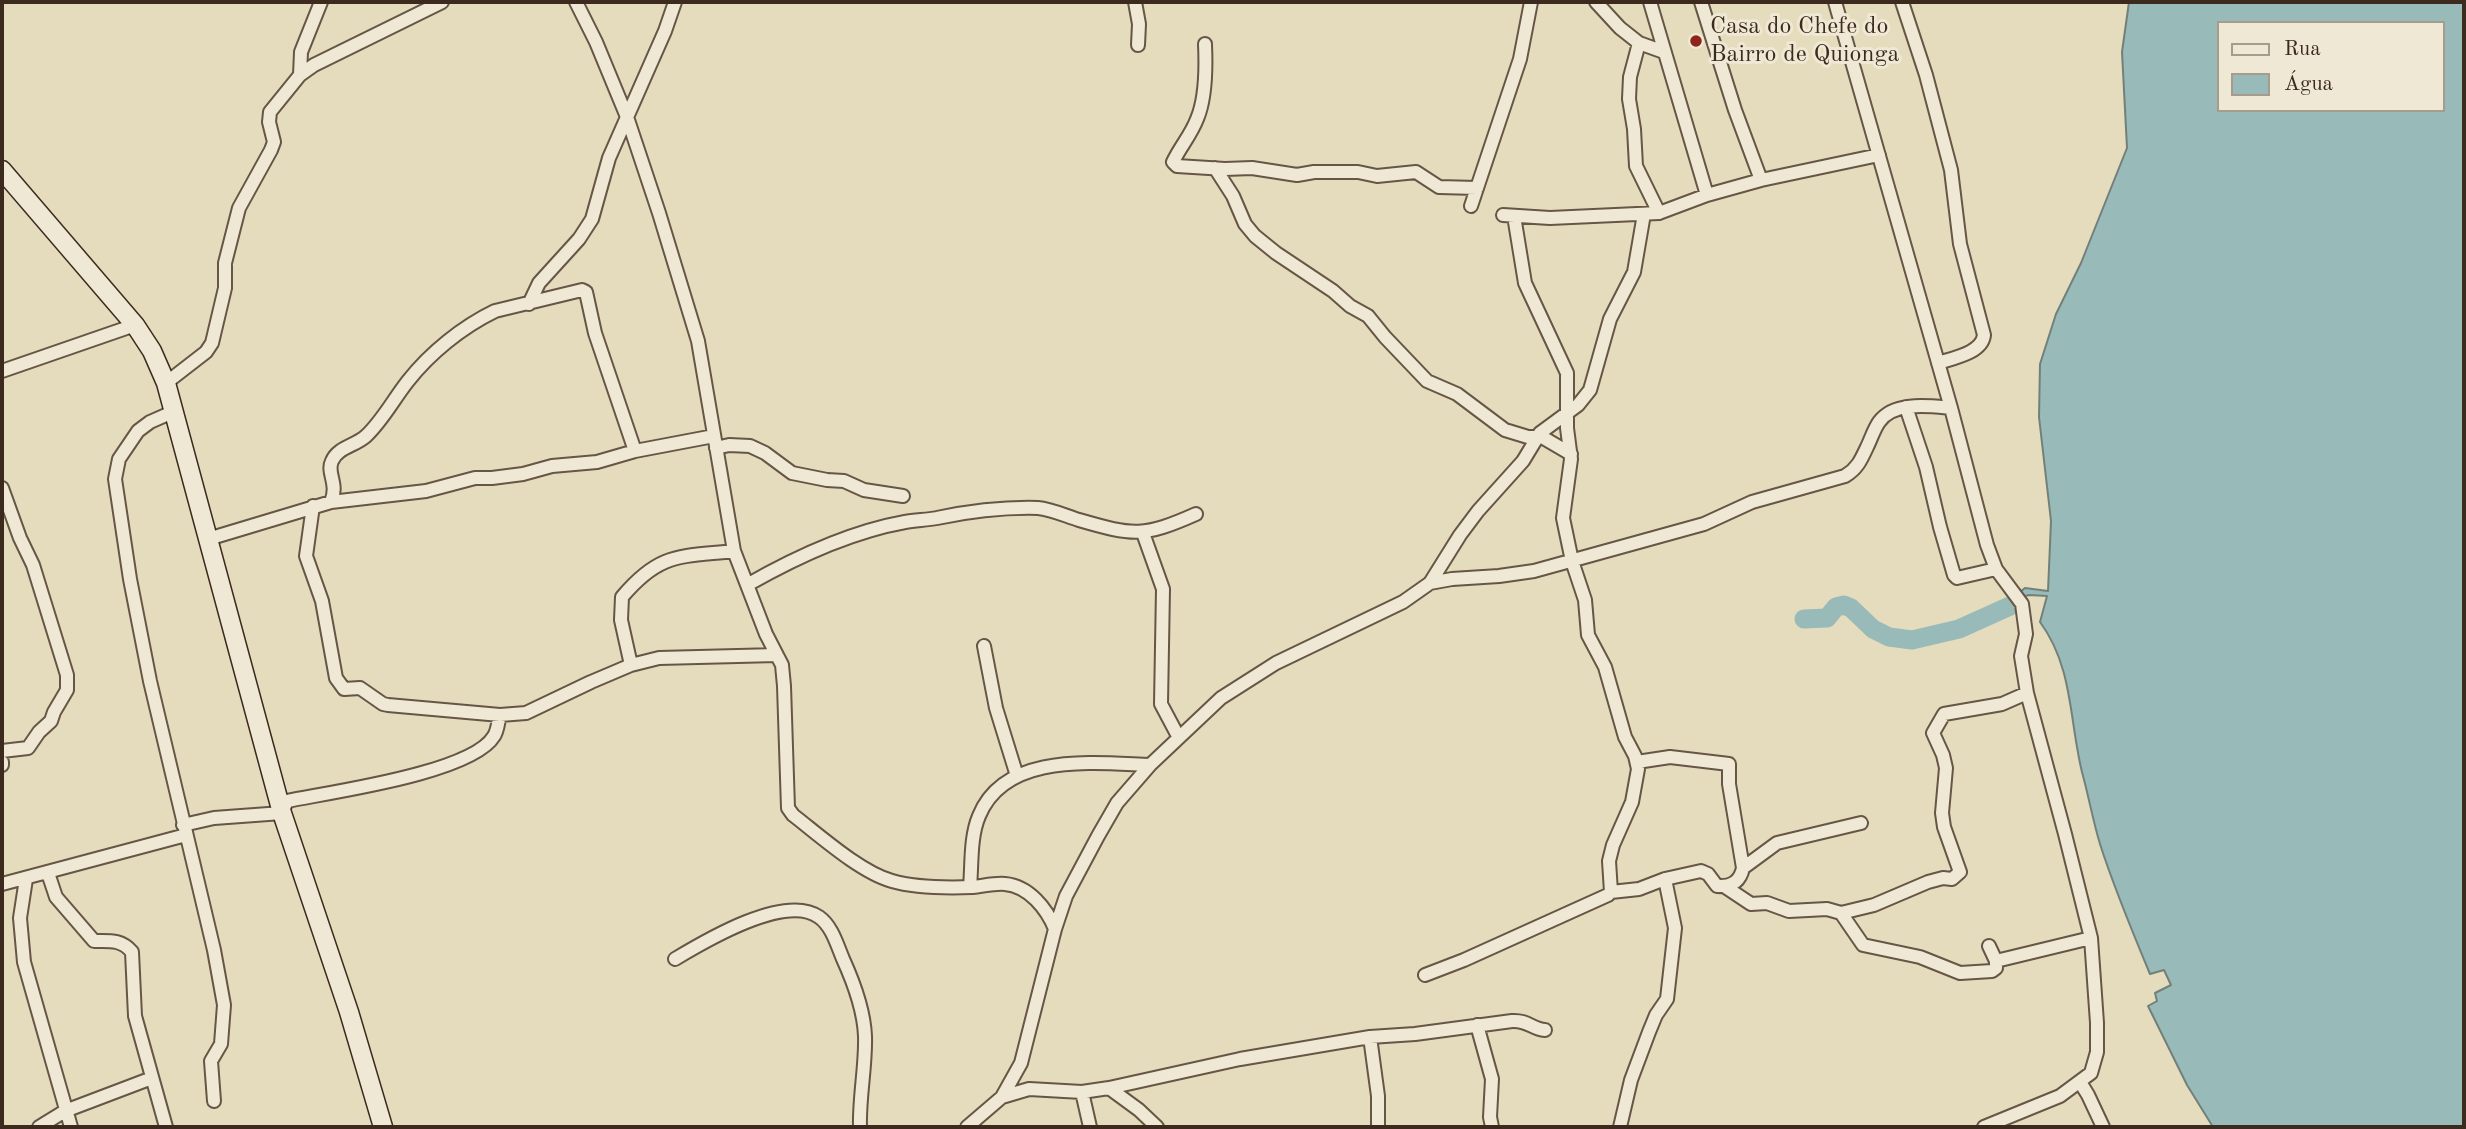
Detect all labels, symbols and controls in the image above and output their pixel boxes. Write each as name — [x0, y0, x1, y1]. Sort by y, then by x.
place label: Casa do Chefe do Bairro de Quionga — [1710, 13, 1899, 69]
legend — [2218, 21, 2445, 112]
marker: Casa do Chefe do Bairro de Quionga — [1688, 33, 1704, 49]
text: Rua — [2284, 39, 2321, 60]
text: Água — [2284, 74, 2333, 95]

